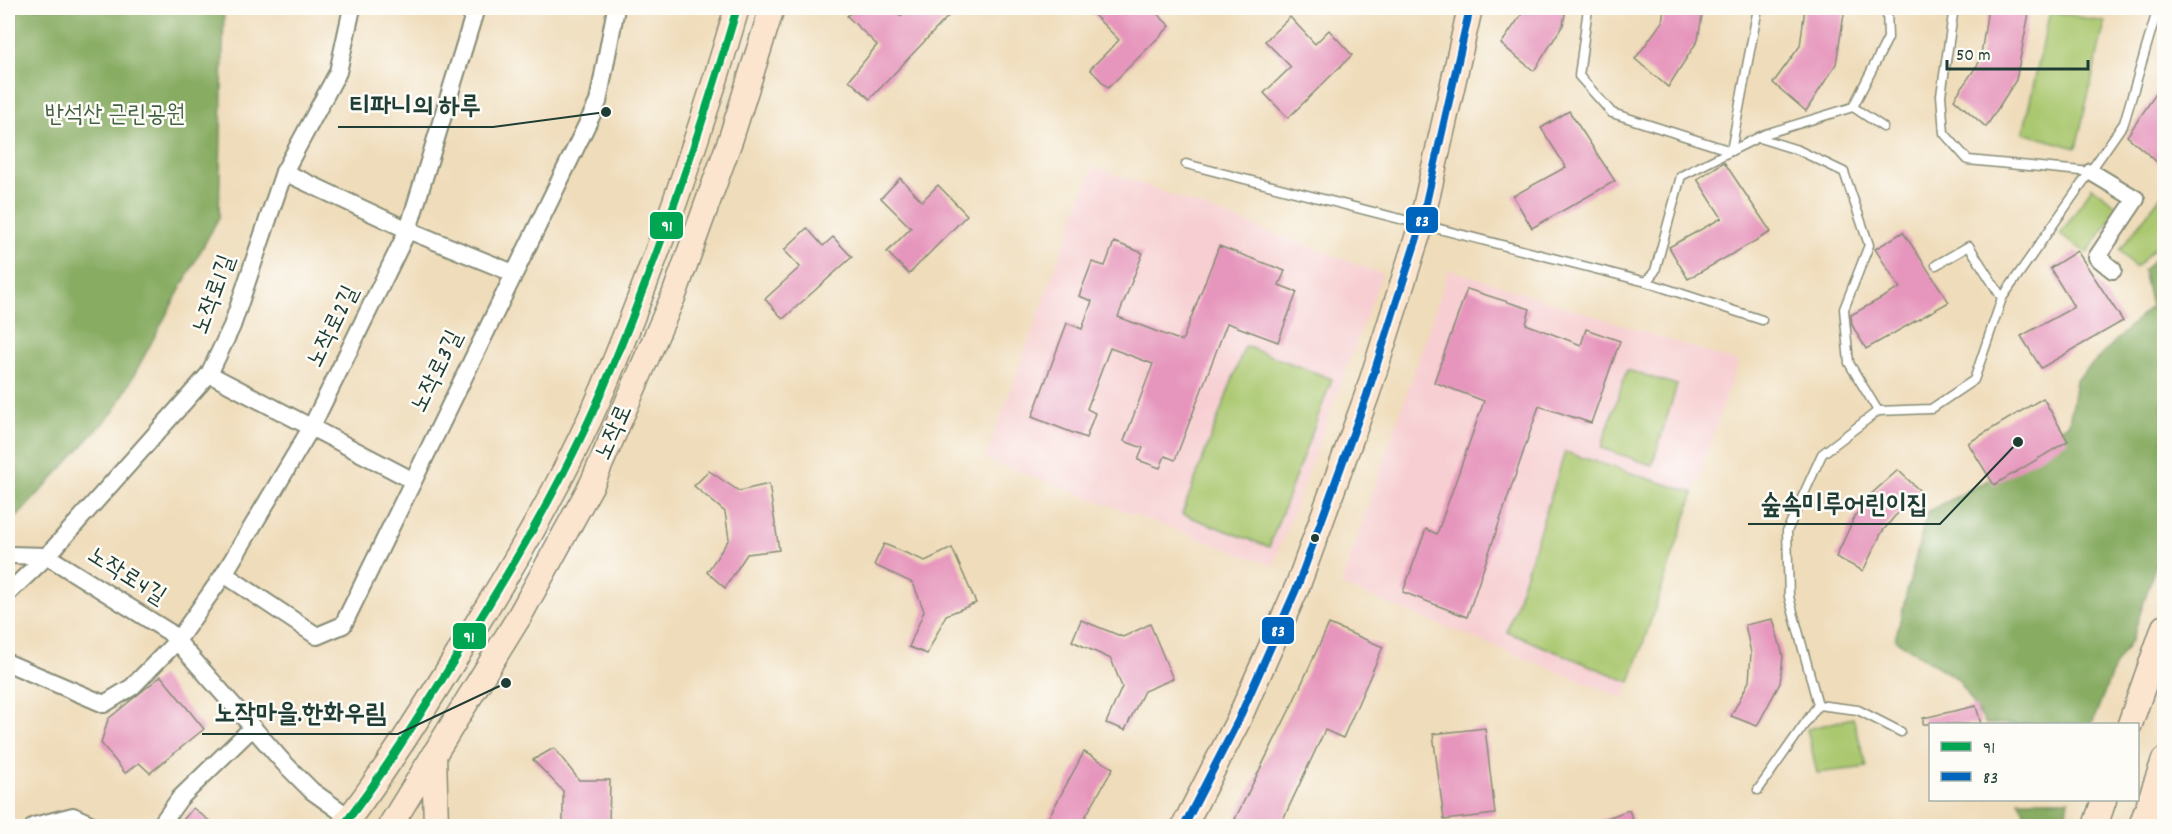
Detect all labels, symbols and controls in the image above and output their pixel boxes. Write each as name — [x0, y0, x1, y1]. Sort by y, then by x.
scale bar — [1947, 33, 2088, 71]
text: 50 m — [1956, 44, 1991, 69]
callout: 티파니의 하루 — [338, 83, 493, 127]
text: 티파니의 하루 — [349, 90, 481, 127]
park label: 반석산 근린공원 — [45, 99, 185, 133]
line badge: 83 — [1405, 206, 1439, 234]
line badge: 91 — [649, 211, 684, 240]
text: 83 — [1415, 211, 1429, 234]
text: 91 — [662, 216, 672, 239]
street label: 노작로1길 — [185, 250, 245, 340]
street label: 노작로2길 — [299, 280, 369, 374]
street label: 노작로3길 — [403, 325, 473, 419]
street label: 노작로 — [588, 400, 642, 466]
callout: 숲속미루어린이집 — [1748, 480, 1940, 524]
text: 숲속미루어린이집 — [1760, 488, 1928, 525]
unlabelled marker — [1309, 532, 1321, 544]
street label: 노작로4길 — [80, 539, 172, 615]
line badge: 83 — [1261, 616, 1295, 645]
text: 83 — [1271, 621, 1285, 644]
line badge: 91 — [452, 622, 487, 650]
text: 91 — [464, 627, 474, 650]
callout: 노작마을.한화우림 — [202, 690, 398, 734]
text: 노작마을.한화우림 — [214, 697, 386, 734]
legend — [1929, 723, 2139, 801]
text: 91 — [1983, 737, 1995, 762]
text: 83 — [1983, 767, 1998, 792]

